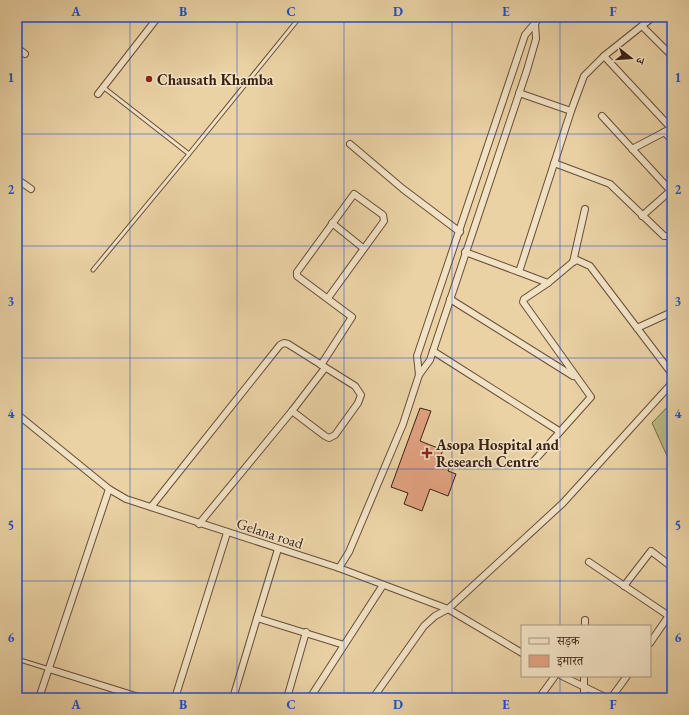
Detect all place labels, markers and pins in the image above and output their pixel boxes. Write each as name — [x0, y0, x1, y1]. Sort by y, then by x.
place label: Chausath Khamba — [157, 70, 274, 89]
marker: Chausath Khamba — [144, 74, 154, 84]
place label: Asopa Hospital and Research Centre — [435, 435, 560, 471]
marker: Asopa Hospital and Research Centre — [421, 447, 433, 459]

